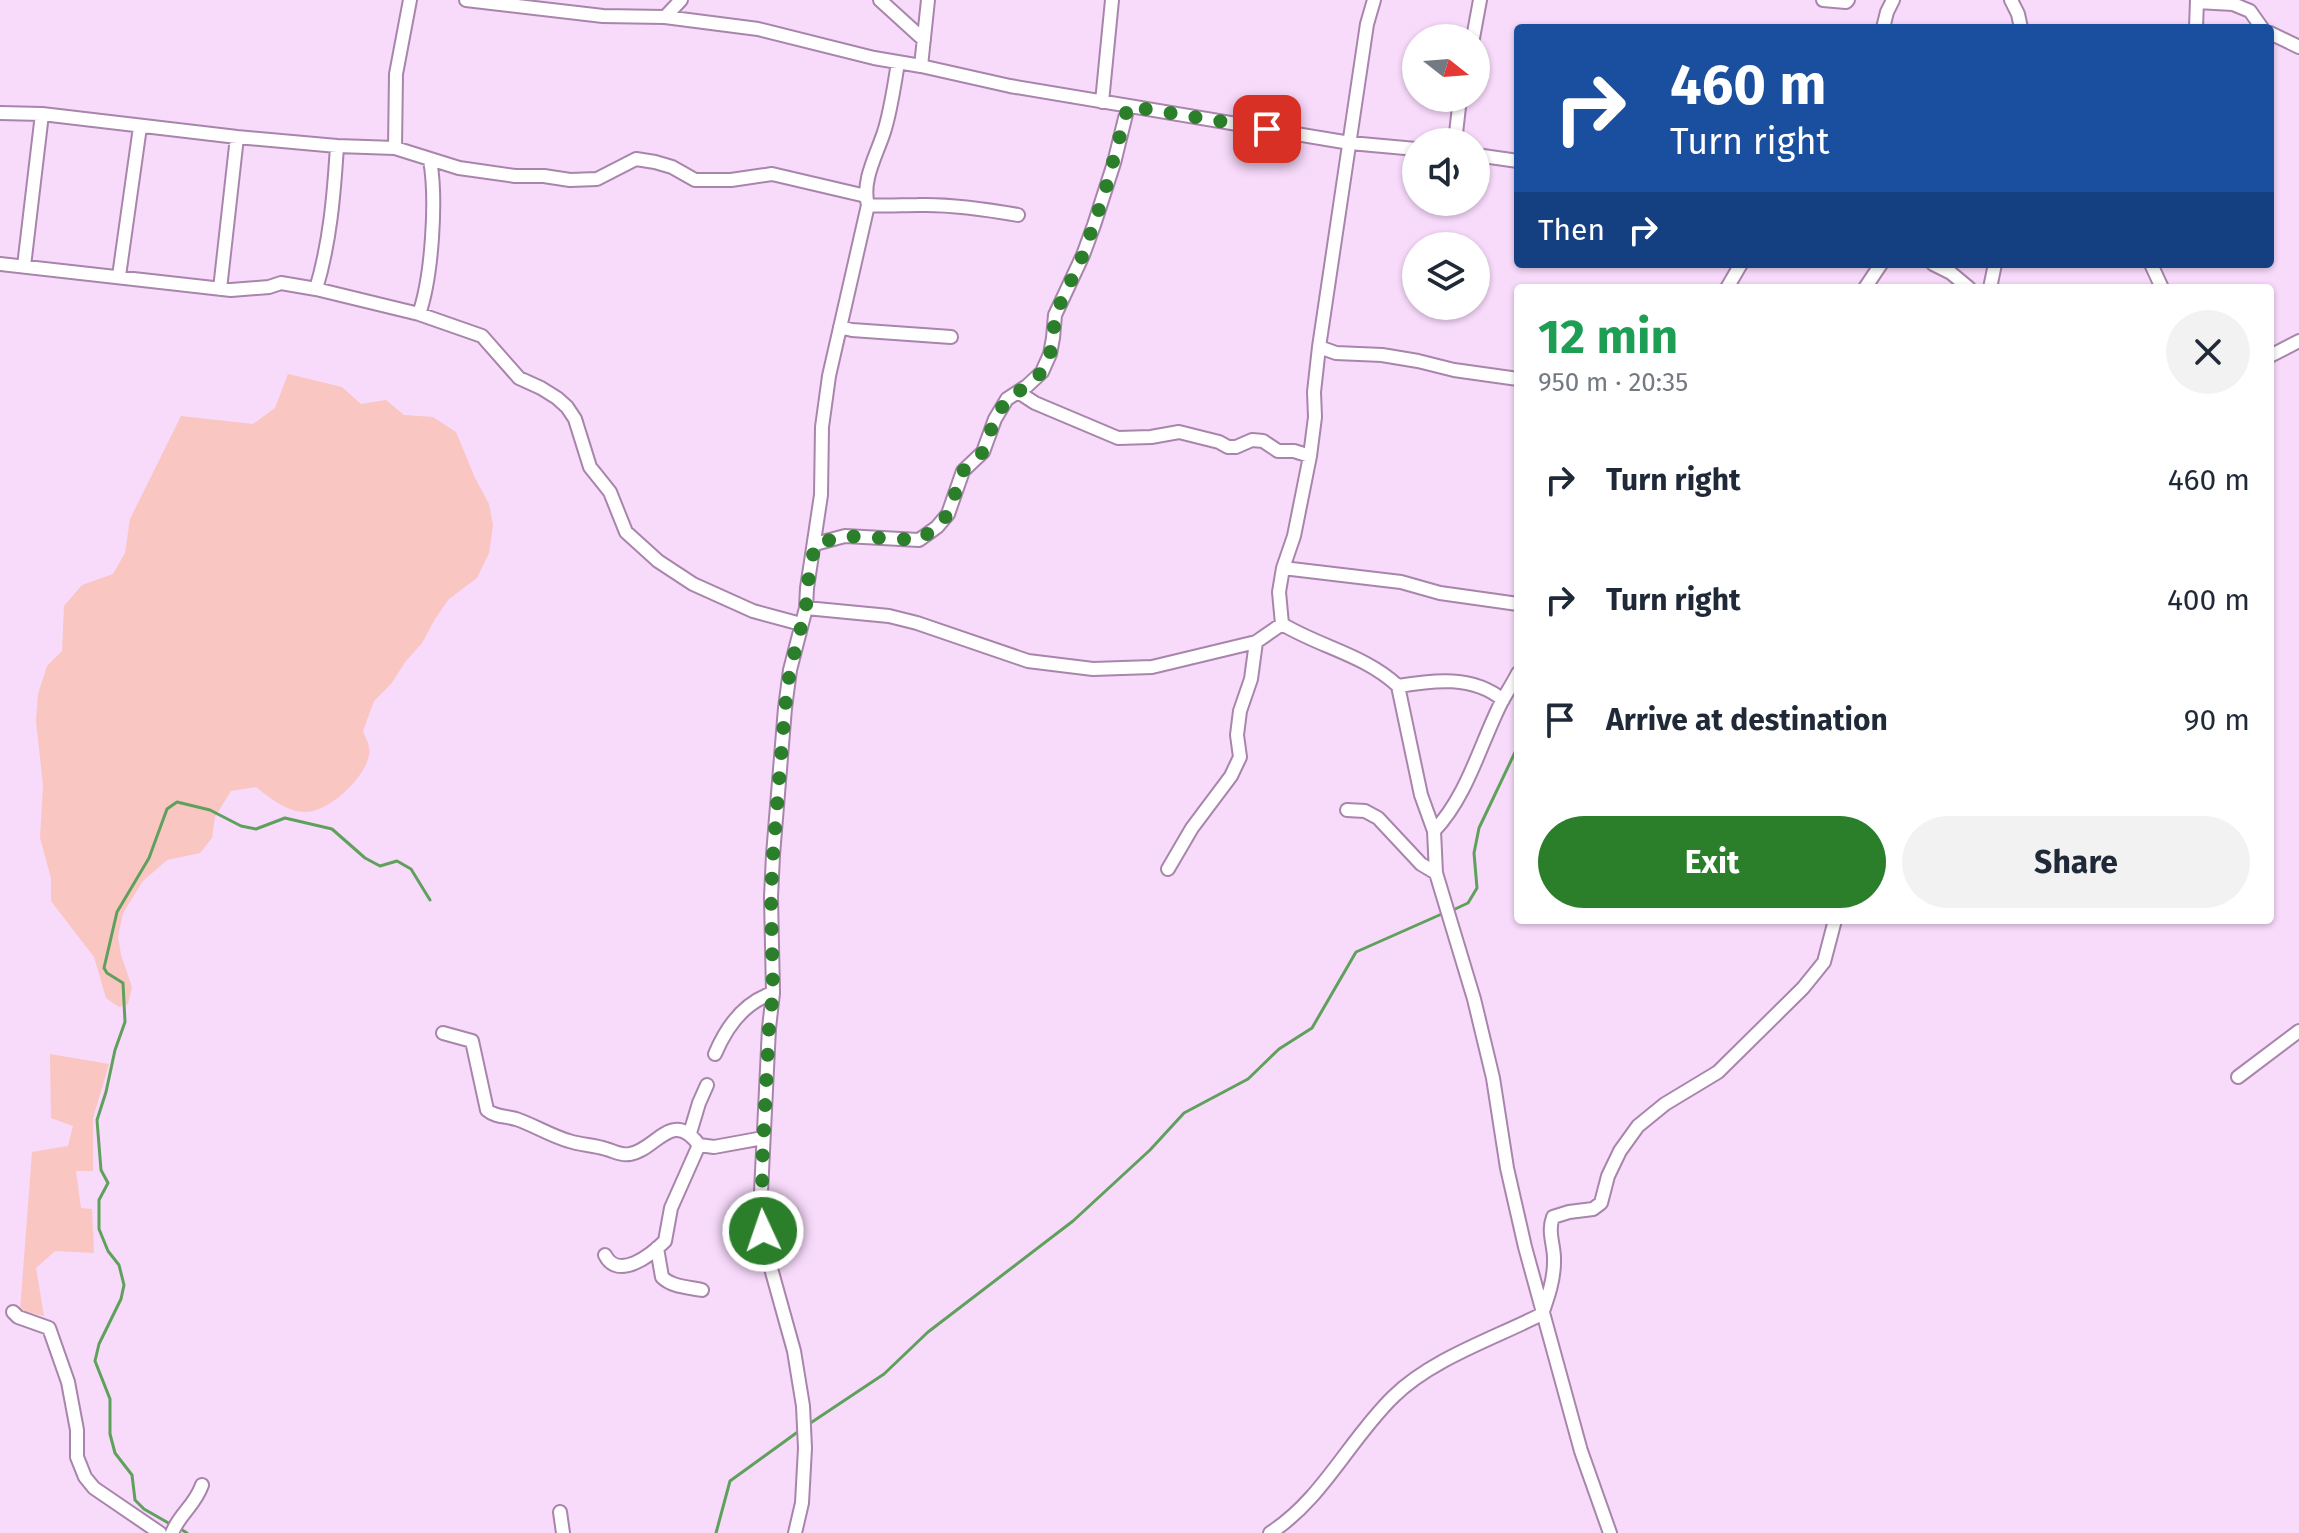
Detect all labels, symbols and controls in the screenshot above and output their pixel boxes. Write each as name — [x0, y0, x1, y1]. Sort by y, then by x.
north arrow — [1402, 24, 1490, 112]
map controls — [1402, 24, 1490, 320]
text: 460 m — [1670, 52, 1827, 119]
icon: right — [1538, 56, 1642, 160]
pin — [1233, 95, 1301, 163]
icon: arrive — [1245, 107, 1289, 151]
text: Turn right — [1670, 120, 1830, 164]
button: sound — [1402, 128, 1490, 216]
icon: right — [1621, 208, 1665, 252]
text: Then — [1538, 212, 1605, 248]
button: layers — [1402, 232, 1490, 320]
text: 12 min — [1538, 308, 1678, 366]
button: close — [2166, 310, 2250, 394]
text: 950 m · 20:35 — [1538, 367, 1688, 398]
icon: right — [1538, 458, 1582, 502]
text: Turn right — [1606, 462, 1741, 498]
text: 460 m — [2168, 462, 2250, 498]
icon: right — [1538, 578, 1582, 622]
text: Turn right — [1606, 582, 1741, 618]
text: 400 m — [2167, 582, 2250, 618]
icon: arrive — [1538, 698, 1582, 742]
text: Arrive at destination — [1606, 702, 1888, 738]
text: 90 m — [2184, 702, 2250, 738]
button: Exit — [1538, 816, 1886, 908]
button: Share — [1902, 816, 2250, 908]
position arrow — [721, 1189, 805, 1273]

